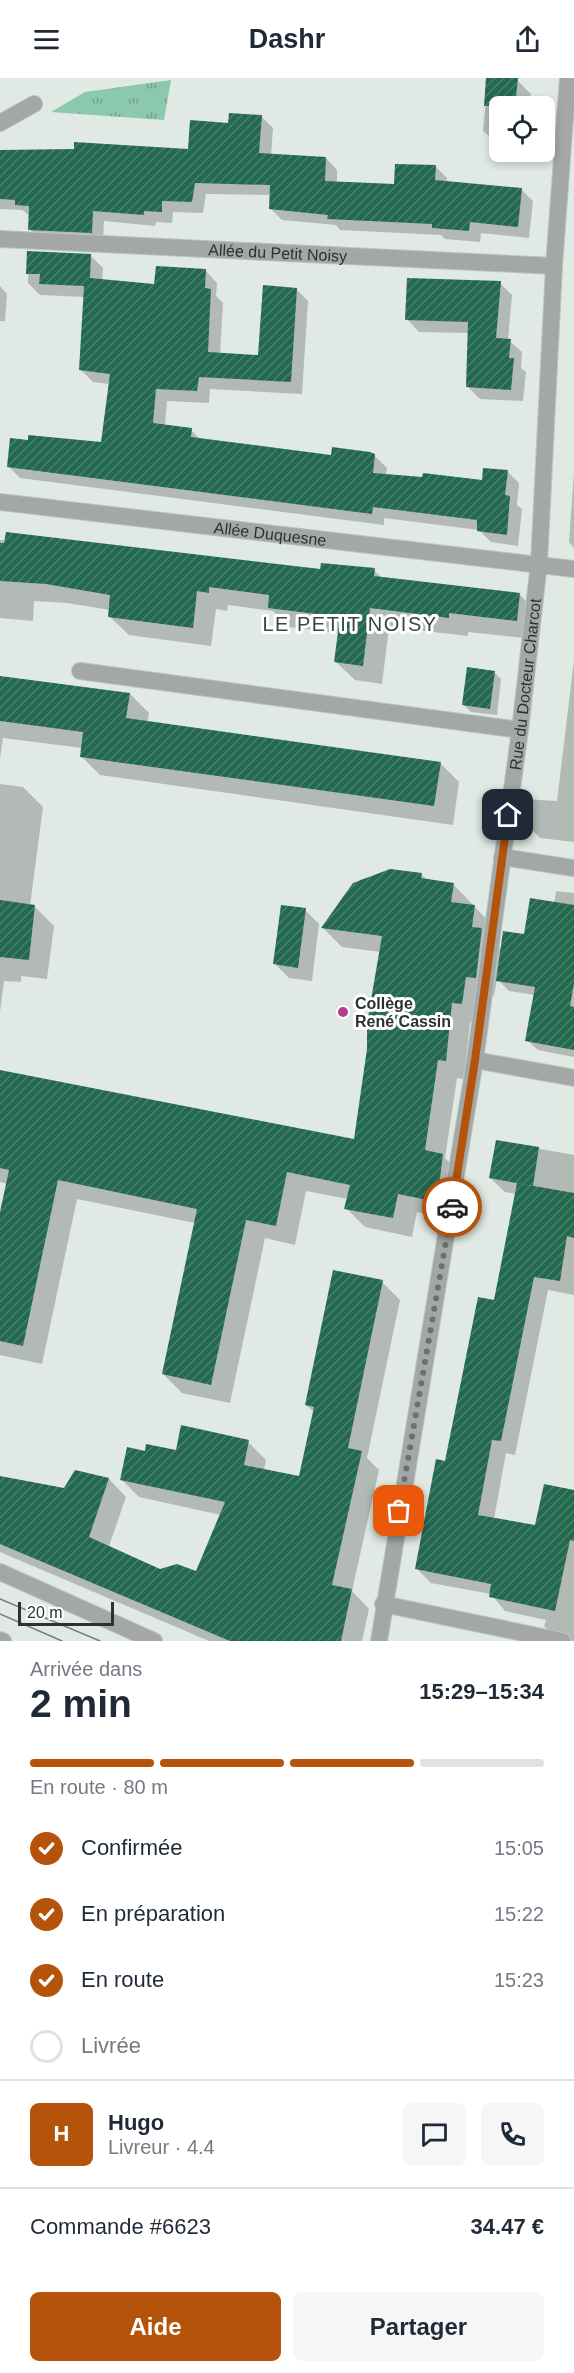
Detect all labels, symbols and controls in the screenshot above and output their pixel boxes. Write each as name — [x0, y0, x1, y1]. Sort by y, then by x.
icon: menu — [30, 23, 63, 56]
icon: share — [511, 23, 544, 56]
text: Dashr — [249, 24, 325, 54]
map controls — [489, 96, 555, 162]
button: locate — [489, 96, 555, 162]
street label: Allée du Petit Noisy — [208, 241, 347, 265]
street label: Allée Duquesne — [213, 519, 327, 549]
street label: Rue du Docteur Charcot — [507, 597, 544, 771]
district label: LE PETIT NOISY — [262, 613, 438, 635]
pin — [482, 789, 533, 840]
icon: home — [491, 798, 524, 831]
place label: Collège René Cassin — [355, 995, 451, 1030]
marker: Collège René Cassin — [336, 1005, 350, 1019]
courier — [422, 1177, 482, 1237]
icon: car — [436, 1191, 469, 1224]
pin — [373, 1485, 424, 1536]
icon: bag — [382, 1494, 415, 1527]
scale bar — [18, 1599, 114, 1626]
text: 20 m — [27, 1604, 63, 1621]
text: Arrivée dans — [30, 1658, 142, 1680]
text: 15:29–15:34 — [419, 1679, 544, 1704]
text: 2 min — [30, 1682, 132, 1725]
text: En route · 80 m — [30, 1776, 168, 1798]
icon: check — [30, 1832, 63, 1865]
text: Confirmée — [81, 1835, 182, 1860]
text: 15:05 — [494, 1837, 544, 1859]
icon: check — [30, 1898, 63, 1931]
text: En préparation — [81, 1901, 225, 1926]
text: 15:22 — [494, 1903, 544, 1925]
icon: check — [30, 1964, 63, 1997]
text: En route — [81, 1967, 164, 1992]
text: 15:23 — [494, 1969, 544, 1991]
text: Livrée — [81, 2033, 141, 2058]
button: chat — [403, 2103, 466, 2166]
button: phone — [481, 2103, 544, 2166]
text: Hugo — [108, 2110, 164, 2135]
text: H — [54, 2121, 69, 2146]
text: Livreur · 4.4 — [108, 2136, 215, 2158]
text: Commande #6623 — [30, 2214, 211, 2239]
text: 34.47 € — [471, 2214, 544, 2239]
button: Aide — [30, 2292, 281, 2361]
button: Partager — [293, 2292, 544, 2361]

